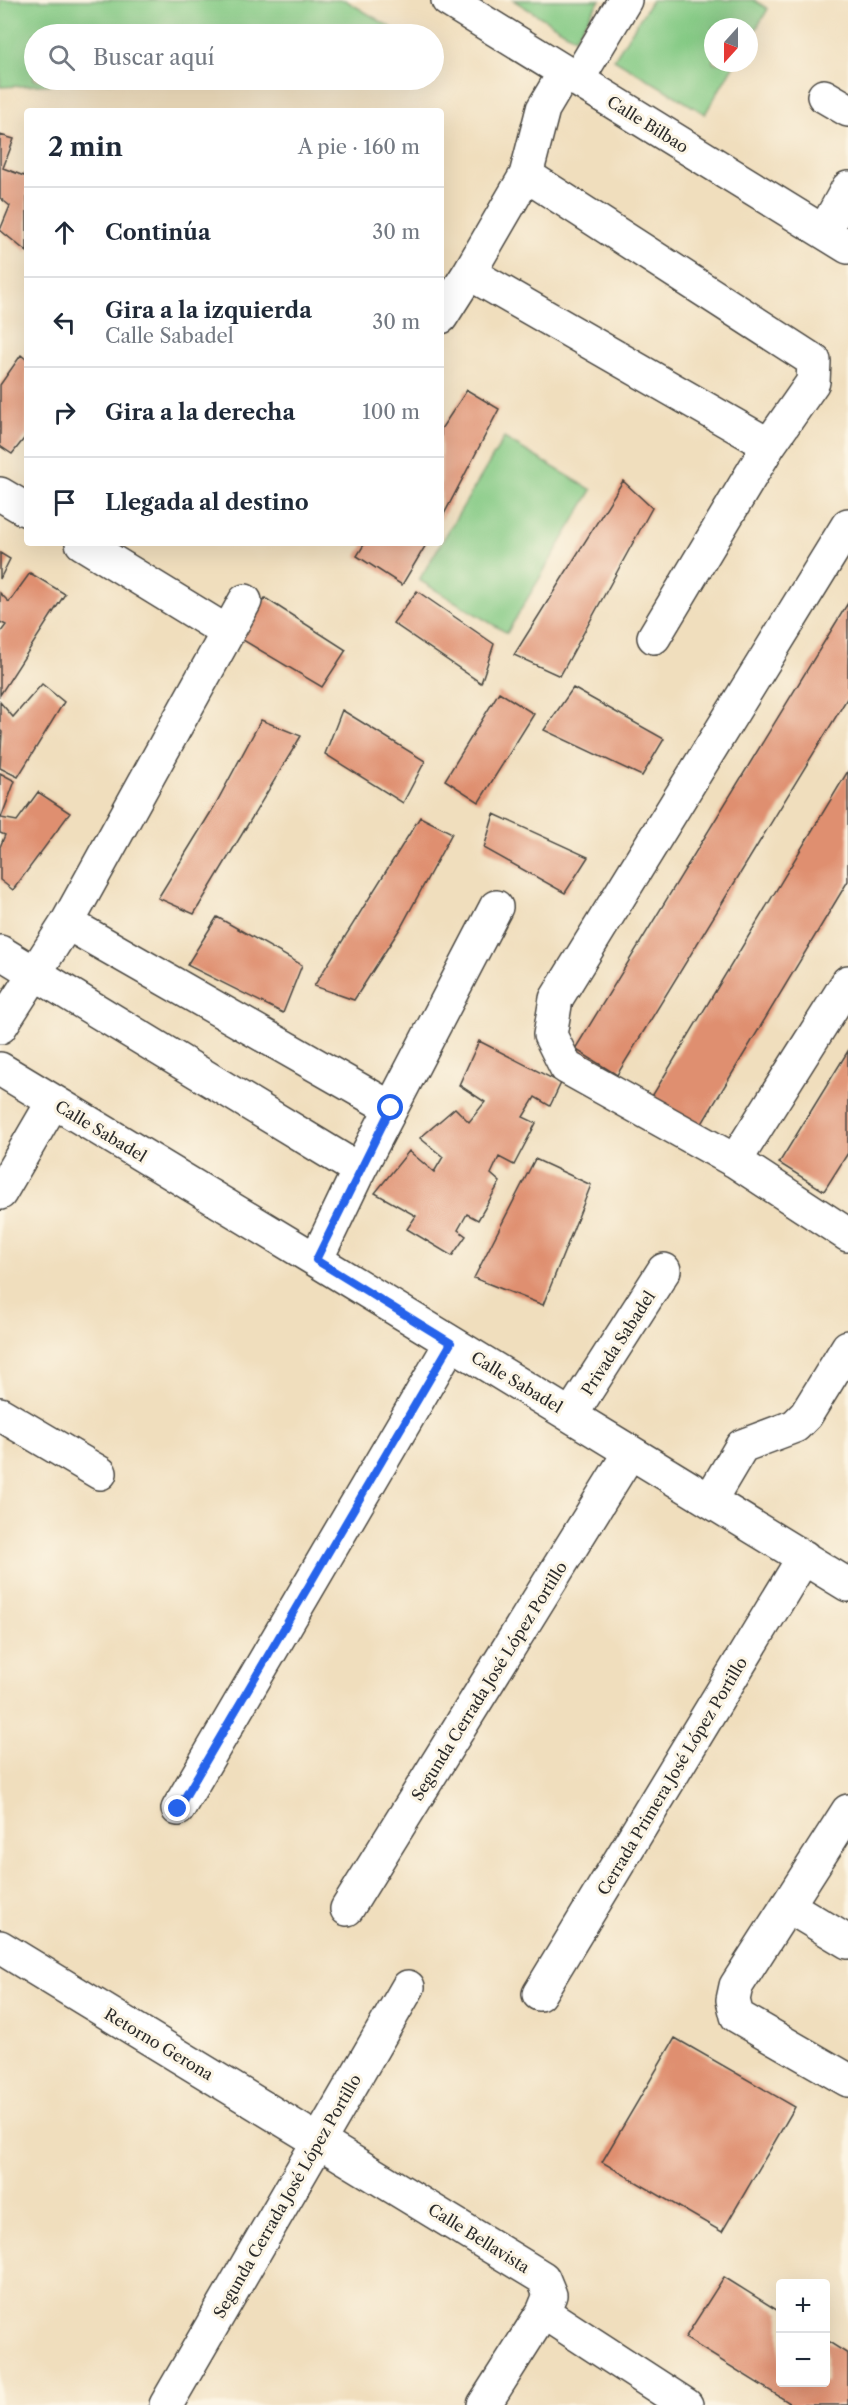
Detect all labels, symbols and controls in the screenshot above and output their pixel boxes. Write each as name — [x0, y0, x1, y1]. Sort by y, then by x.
north arrow — [704, 18, 758, 72]
search box — [24, 24, 444, 90]
icon: search — [45, 41, 78, 74]
text: Buscar aquí — [93, 44, 215, 71]
street label: Calle Bilbao — [604, 91, 693, 157]
text: 2 min — [48, 131, 123, 163]
text: A pie · 160 m — [298, 135, 420, 159]
icon: ahead — [48, 216, 81, 249]
text: Continúa — [105, 219, 211, 246]
text: 30 m — [372, 220, 420, 244]
text: Gira a la izquierda — [105, 297, 312, 324]
icon: left — [48, 306, 81, 339]
text: 30 m — [372, 310, 420, 334]
text: Calle Sabadel — [105, 324, 234, 348]
icon: right — [48, 396, 81, 429]
text: Gira a la derecha — [105, 399, 295, 426]
text: 100 m — [362, 400, 420, 424]
icon: arrive — [48, 486, 81, 519]
text: Llegada al destino — [105, 489, 309, 516]
route start — [377, 1094, 403, 1120]
street label: Calle Sabadel — [52, 1096, 151, 1166]
street label: Privada Sabadel — [577, 1287, 659, 1399]
street label: Calle Sabadel — [468, 1347, 567, 1417]
street label: Segunda Cerrada José López Portillo — [407, 1558, 571, 1804]
street label: Cerrada Primera José López Portillo — [593, 1653, 751, 1899]
route end — [164, 1795, 190, 1821]
street label: Retorno Gerona — [101, 2004, 218, 2085]
street label: Segunda Cerrada José López Portillo — [209, 2070, 365, 2321]
street label: Calle Bellavista — [425, 2199, 534, 2277]
map controls — [776, 2279, 830, 2387]
button: + — [776, 2279, 830, 2333]
button: − — [776, 2333, 830, 2387]

